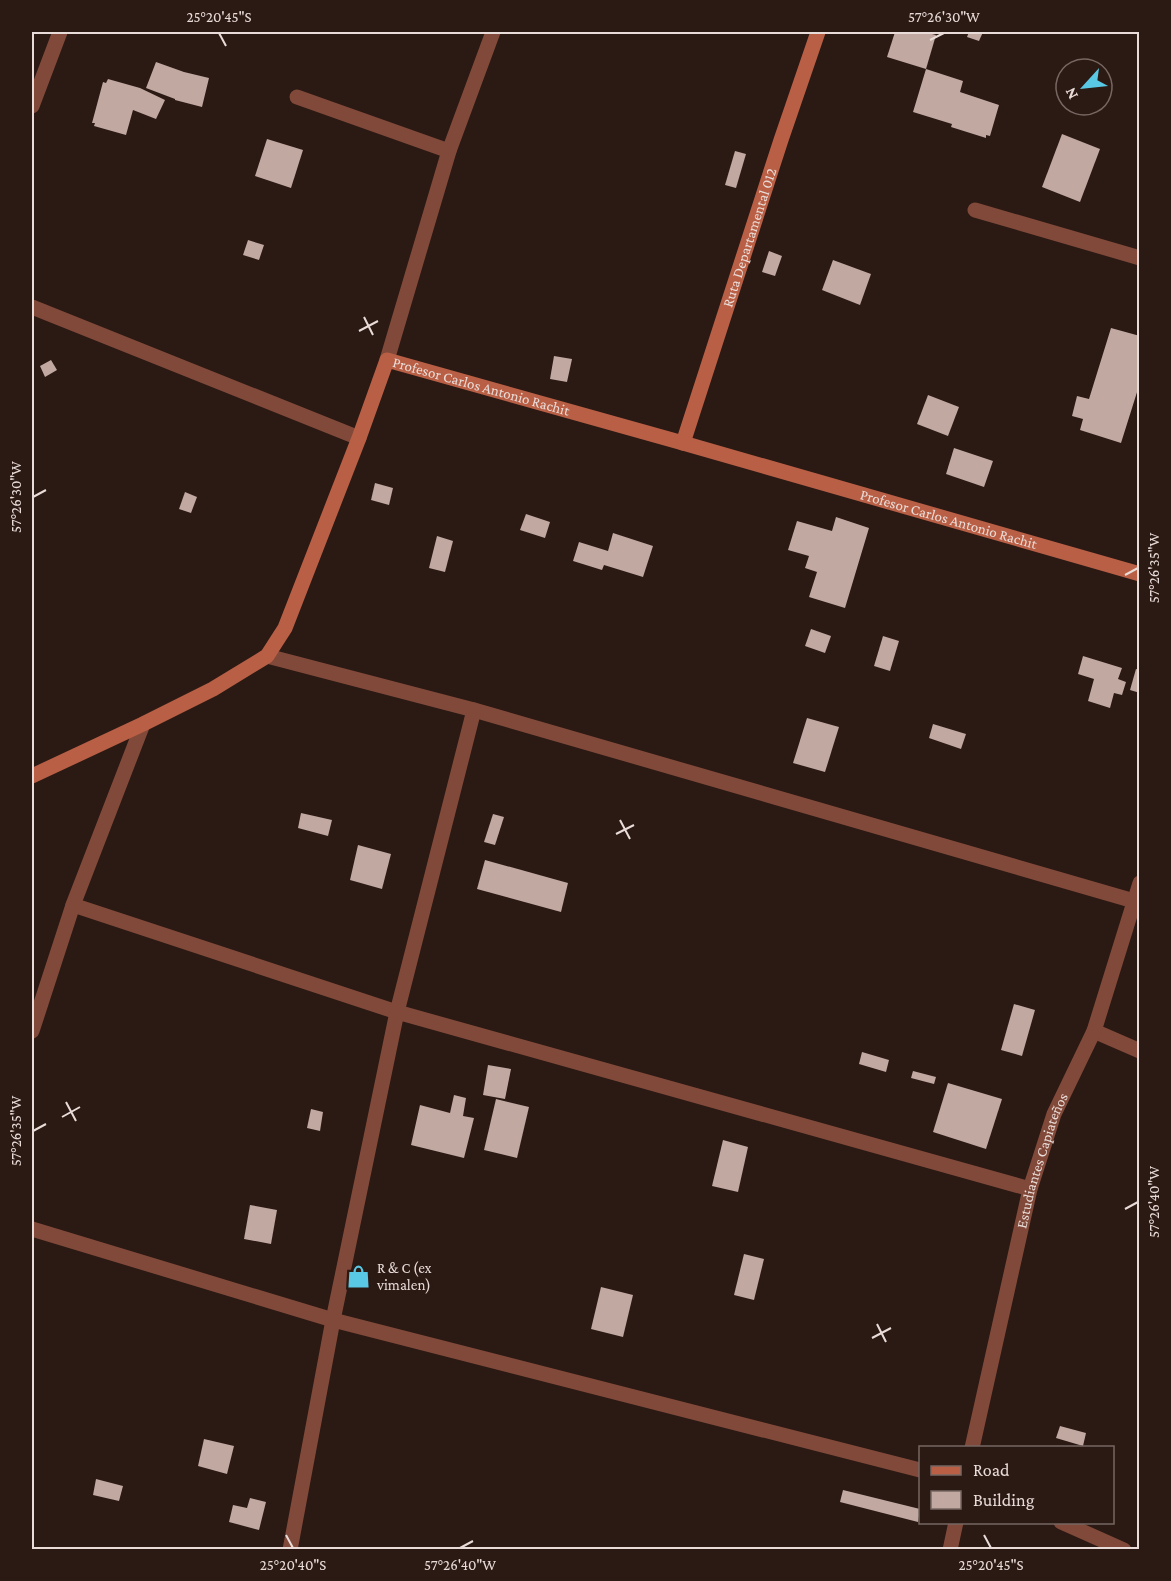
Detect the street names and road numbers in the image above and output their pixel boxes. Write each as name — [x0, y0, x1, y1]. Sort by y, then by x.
street label: Ruta Departamental 012 — [719, 166, 779, 309]
street label: Profesor Carlos Antonio Rachit — [391, 354, 572, 419]
street label: Profesor Carlos Antonio Rachit — [859, 486, 1040, 552]
street label: Estudiantes Capiateños — [1013, 1090, 1071, 1230]

